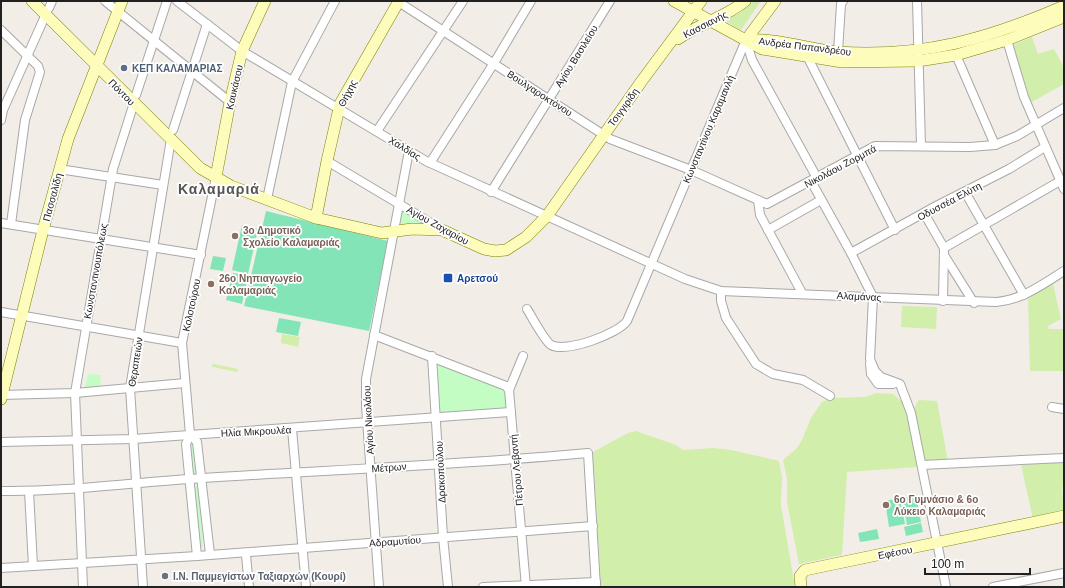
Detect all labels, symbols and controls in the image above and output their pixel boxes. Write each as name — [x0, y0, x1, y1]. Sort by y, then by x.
street label: Κασσιανής — [681, 9, 729, 40]
street label: Αγίου Βασιλείου — [553, 23, 600, 89]
street label: Ανδρέα Παπανδρέου — [758, 35, 852, 58]
marker: ΚΕΠ ΚΑΛΑΜΑΡΙΑΣ — [119, 63, 129, 73]
place label: ΚΕΠ ΚΑΛΑΜΑΡΙΑΣ — [132, 63, 222, 74]
street label: Καυκάσου — [224, 64, 245, 111]
street label: Βουλγαροκτόνου — [505, 68, 574, 119]
street label: Κωνσταντίνου Καραμανλή — [681, 74, 736, 185]
street label: Πόντου — [106, 77, 137, 108]
street label: Θήχης — [336, 78, 359, 109]
street label: Τσιγγιρίδη — [606, 86, 641, 129]
street label: Χαλδίας — [387, 134, 423, 163]
street label: Νικολάου Ζορμπά — [802, 143, 878, 190]
street label: Πασσαλίδη — [41, 172, 64, 222]
street label: Οδυσσέα Ελύτη — [915, 180, 983, 223]
district label: Καλαμαριά — [178, 181, 260, 197]
street label: Αγίου Ζαχαρίου — [405, 204, 471, 247]
street label: Κωνσταντινουπόλεως — [82, 222, 109, 320]
place label: 3ο Δημοτικό Σχολείο Καλαμαριάς — [243, 225, 340, 249]
marker: 3ο Δημοτικό Σχολείο Καλαμαριάς — [230, 231, 240, 241]
marker: Αρετσού — [442, 272, 454, 284]
place label: 26ο Νηπιαγωγείο Καλαμαριάς — [219, 273, 302, 297]
place label: Αρετσού — [457, 273, 498, 284]
street label: Κολοτούρου — [181, 278, 202, 333]
marker: 26ο Νηπιαγωγείο Καλαμαριάς — [206, 279, 216, 289]
street label: Αλαμάνας — [836, 290, 882, 303]
street label: Θεραπειών — [126, 336, 145, 388]
street label: Αγίου Νικολάου — [361, 385, 376, 455]
street label: Ηλία Μικρουλέα — [221, 424, 292, 439]
street label: Πέτρου Λεβαντή — [508, 434, 525, 506]
street label: Δρακοπούλου — [433, 441, 448, 503]
street label: Μέτρων — [371, 461, 407, 474]
place label: 6ο Γυμνάσιο & 6ο Λύκειο Καλαμαριάς — [894, 494, 986, 518]
marker: 6ο Γυμνάσιο & 6ο Λύκειο Καλαμαριάς — [881, 500, 891, 510]
street label: Αδραμυτίου — [369, 534, 421, 549]
street label: Εφέσου — [877, 544, 913, 561]
scale bar — [925, 550, 1030, 576]
text: 100 m — [931, 557, 964, 571]
marker: Ι.Ν. Παμμεγίστων Ταξιαρχών (Κουρί) — [160, 571, 170, 581]
place label: Ι.Ν. Παμμεγίστων Ταξιαρχών (Κουρί) — [173, 571, 346, 583]

